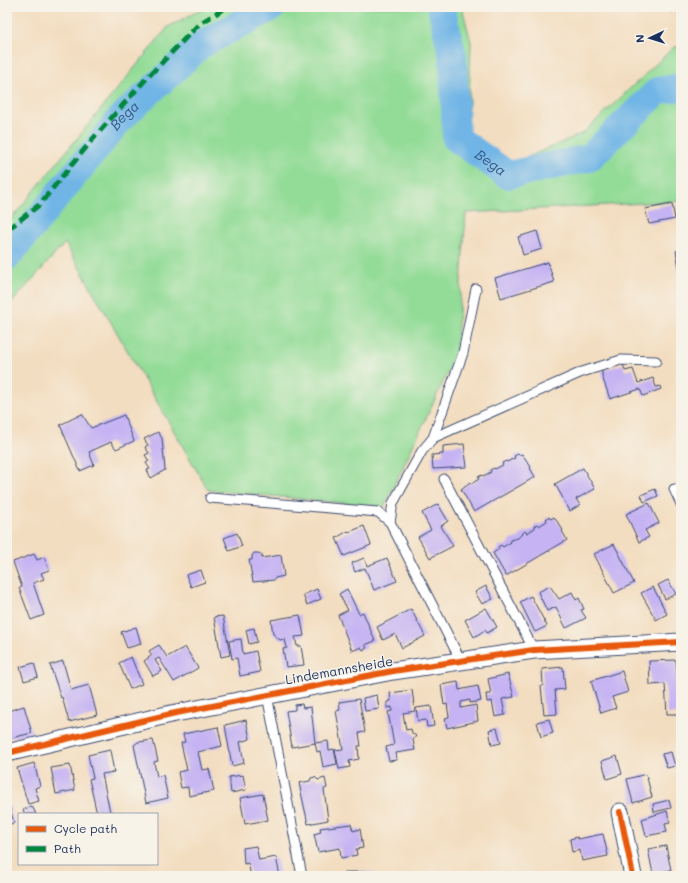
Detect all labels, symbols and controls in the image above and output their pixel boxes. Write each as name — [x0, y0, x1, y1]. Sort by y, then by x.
north arrow — [630, 18, 670, 58]
text: N — [632, 34, 647, 43]
water label: Bega — [105, 96, 143, 134]
water label: Bega — [471, 145, 510, 180]
street label: Lindemannsheide — [284, 652, 394, 687]
legend — [18, 813, 158, 865]
text: Cycle path — [54, 820, 117, 836]
text: Path — [54, 840, 81, 856]

